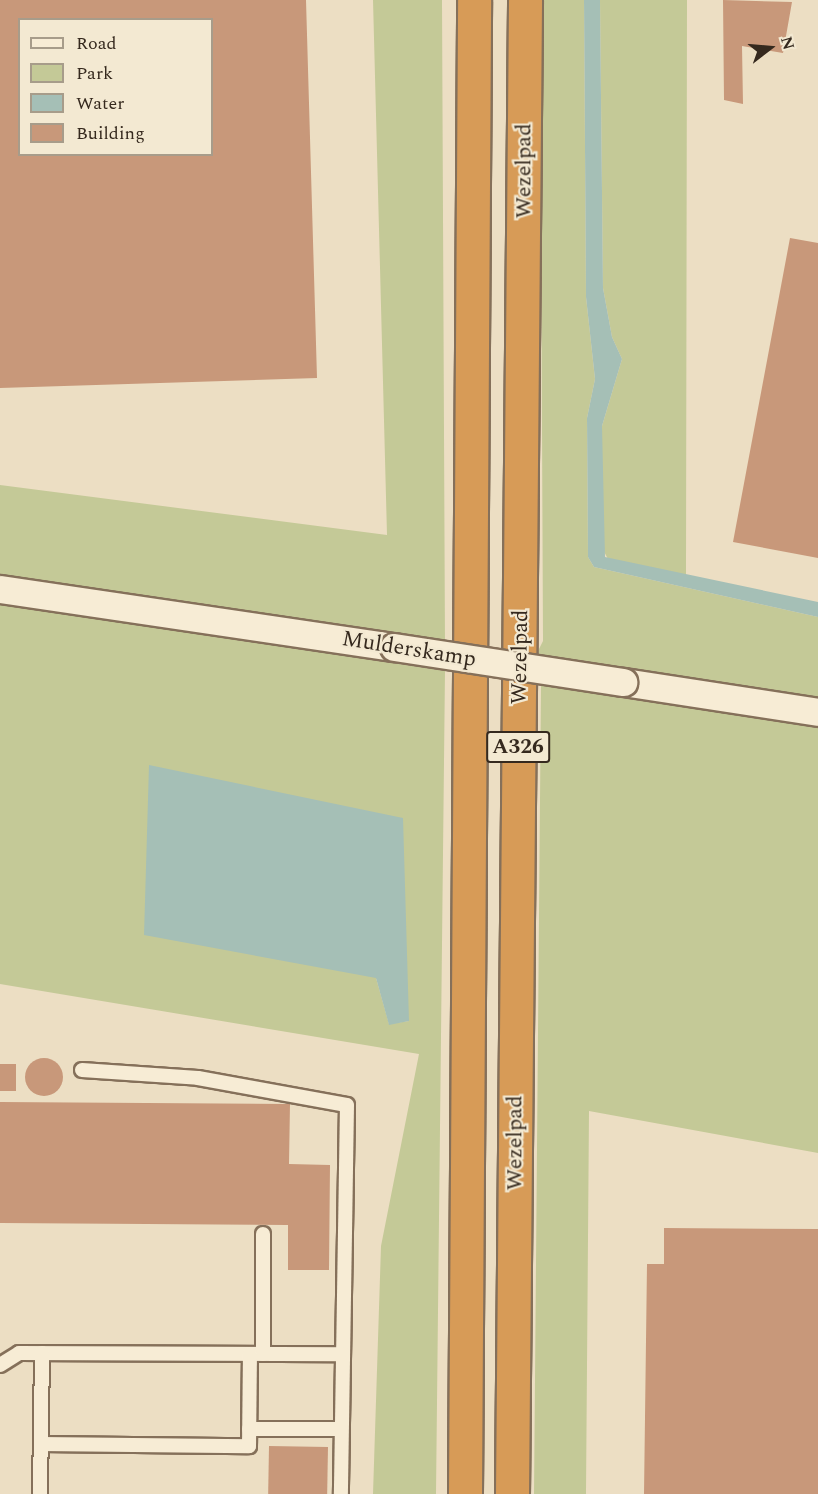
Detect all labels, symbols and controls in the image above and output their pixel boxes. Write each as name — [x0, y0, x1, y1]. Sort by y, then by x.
legend — [18, 18, 213, 156]
north arrow — [740, 18, 800, 78]
text: Road — [76, 30, 117, 57]
text: N — [774, 33, 801, 53]
text: Park — [76, 60, 113, 87]
text: Water — [76, 90, 124, 117]
text: Building — [76, 120, 145, 147]
street label: Wezelpad — [511, 124, 537, 218]
street label: Wezelpad — [506, 609, 534, 705]
street label: Mulderskamp — [340, 625, 478, 673]
road number: A326 — [485, 729, 551, 765]
street label: Wezelpad — [502, 1096, 528, 1190]

